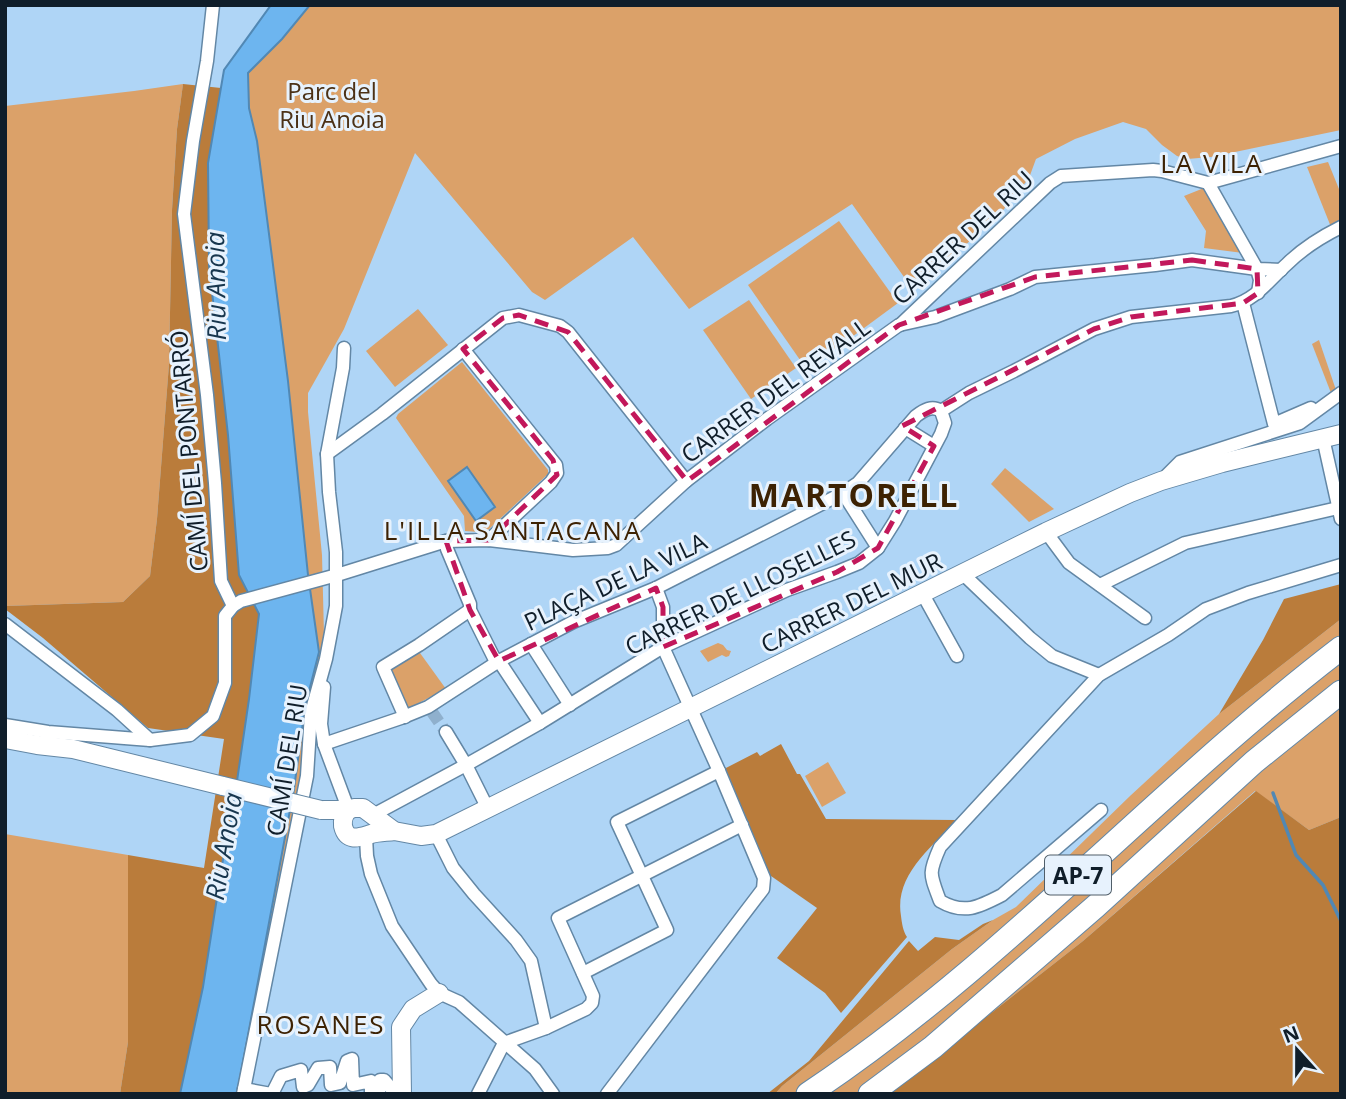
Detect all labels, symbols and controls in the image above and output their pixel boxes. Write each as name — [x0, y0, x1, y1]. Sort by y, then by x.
park label: Parc del Riu Anoia — [279, 74, 385, 135]
district label: LA VILA — [1160, 145, 1264, 181]
street label: CARRER DEL RIU — [884, 163, 1040, 311]
water label: Riu Anoia — [196, 231, 234, 341]
street label: CARRER DEL REVALL — [674, 310, 876, 470]
street label: CAMÍ DEL PONTARRÓ — [161, 329, 215, 573]
district label: MARTORELL — [749, 473, 959, 516]
district label: L'ILLA SANTACANA — [384, 512, 642, 548]
street label: CARRER DE LLOSELLES — [619, 522, 861, 662]
street label: PLAÇA DE LA VILA — [518, 524, 713, 638]
street label: CARRER DEL MUR — [755, 544, 947, 660]
street label: CAMÍ DEL RIU — [258, 682, 314, 838]
water label: Riu Anoia — [196, 789, 250, 903]
road number: AP-7 — [1045, 856, 1111, 894]
district label: ROSANES — [256, 1006, 386, 1042]
north arrow — [1262, 1015, 1332, 1085]
text: N — [1279, 1019, 1303, 1049]

